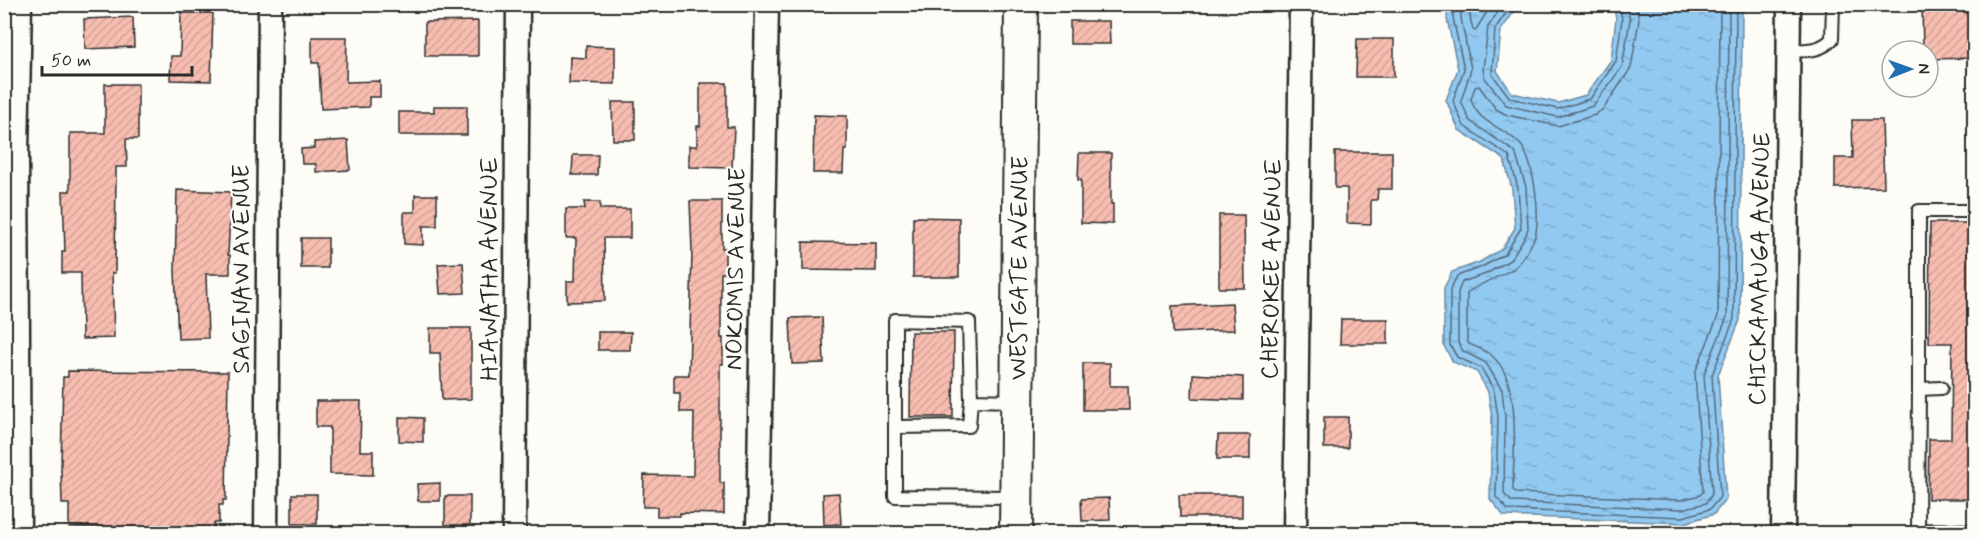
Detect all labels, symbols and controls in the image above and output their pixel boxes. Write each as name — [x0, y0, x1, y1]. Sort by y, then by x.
scale bar — [42, 39, 192, 77]
north arrow — [1880, 39, 1940, 99]
text: 50 m — [51, 49, 91, 73]
text: N — [1913, 63, 1934, 74]
street label: CHICKAMAUGA AVENUE — [1743, 132, 1778, 406]
street label: WESTGATE AVENUE — [1003, 156, 1037, 380]
street label: HIAWATHA AVENUE — [475, 157, 506, 381]
street label: CHEROKEE AVENUE — [1255, 158, 1290, 380]
street label: SAGINAW AVENUE — [227, 164, 258, 374]
street label: NOKOMIS AVENUE — [719, 167, 754, 371]

